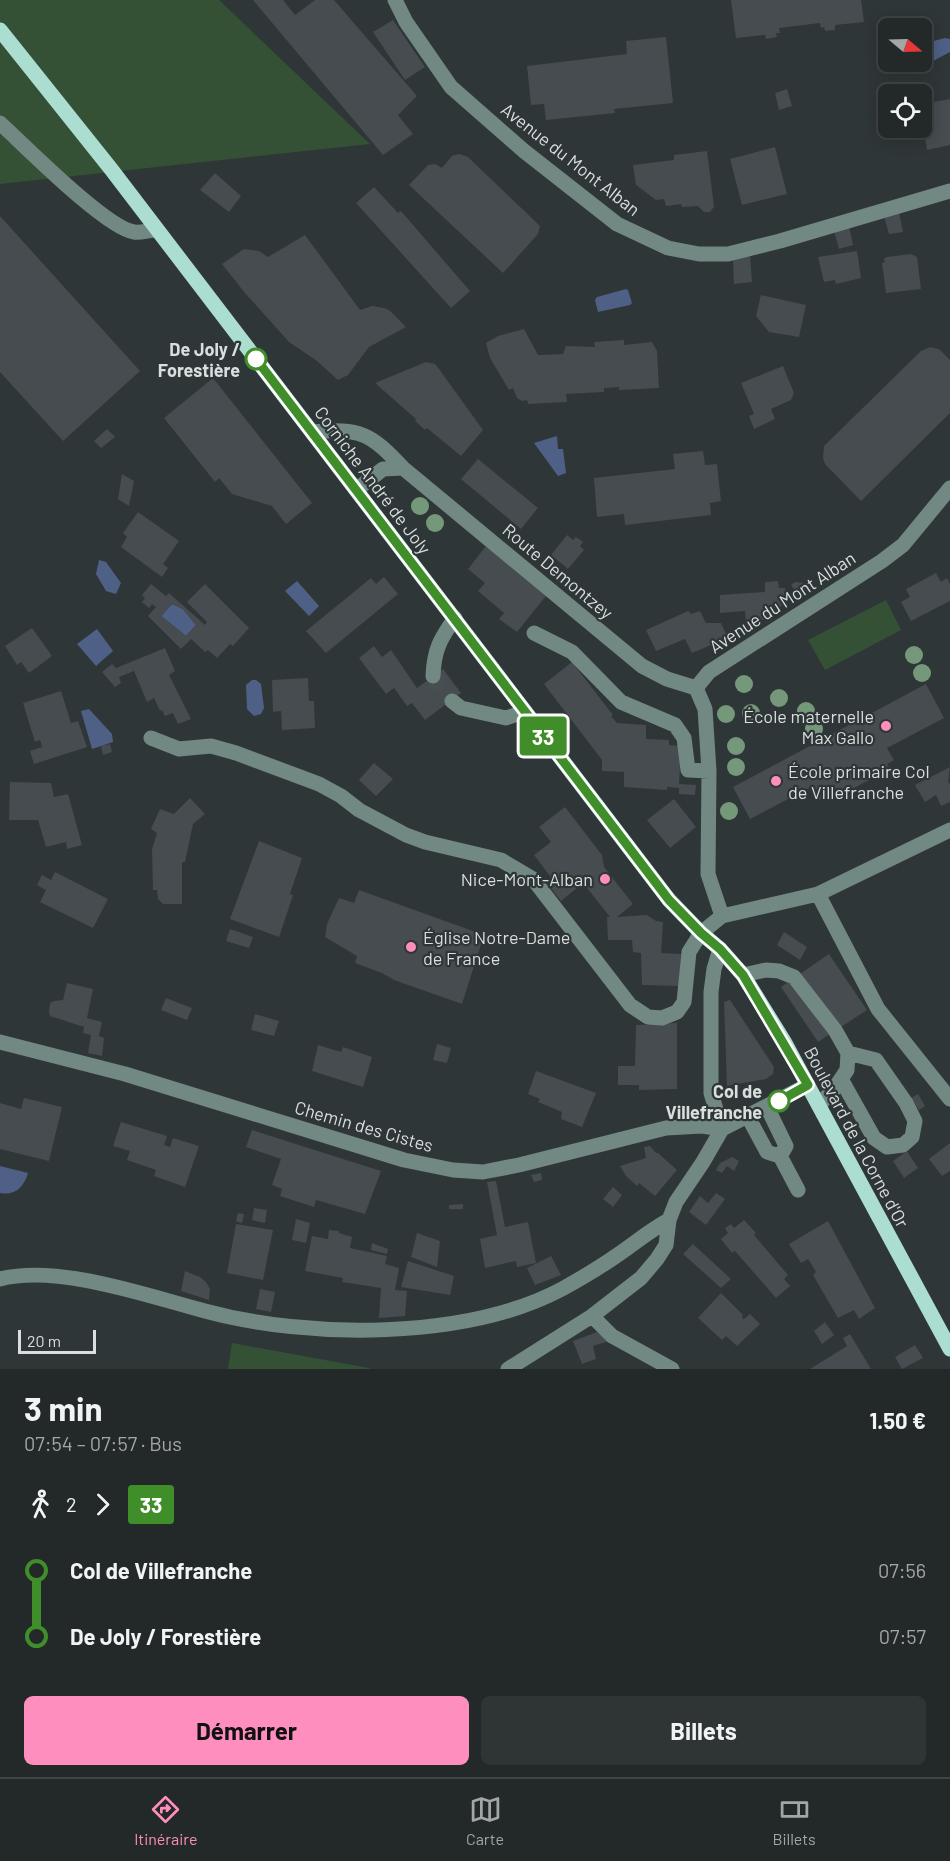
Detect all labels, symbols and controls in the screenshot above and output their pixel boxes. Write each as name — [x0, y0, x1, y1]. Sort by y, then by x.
north arrow — [878, 18, 932, 72]
map controls — [878, 18, 932, 138]
button: locate — [878, 84, 932, 138]
street label: Avenue du Mont Alban — [497, 98, 645, 220]
place label: De Joly / Forestière — [158, 338, 240, 381]
marker: De Joly / Forestière — [245, 348, 267, 370]
street label: Corniche André de Joly — [310, 402, 436, 558]
street label: Route Demontzey — [498, 519, 618, 623]
street label: Avenue du Mont Alban — [705, 546, 859, 658]
place label: École maternelle Max Gallo — [743, 705, 874, 748]
line badge: 33 — [516, 716, 570, 756]
marker: École maternelle Max Gallo — [879, 719, 893, 733]
text: 33 — [532, 724, 554, 749]
place label: École primaire Col de Villefranche — [788, 760, 930, 803]
marker: École primaire Col de Villefranche — [769, 774, 783, 788]
place label: Nice-Mont-Alban — [461, 868, 593, 890]
marker: Nice-Mont-Alban — [598, 872, 612, 886]
place label: Église Notre-Dame de France — [423, 926, 570, 969]
marker: Église Notre-Dame de France — [404, 940, 418, 954]
street label: Boulevard de la Corne d'Or — [800, 1043, 914, 1232]
place label: Col de Villefranche — [665, 1080, 762, 1123]
marker: Col de Villefranche — [768, 1090, 790, 1112]
street label: Chemin des Cistes — [292, 1096, 436, 1156]
scale bar — [18, 1327, 96, 1354]
text: 20 m — [27, 1331, 61, 1350]
text: 3 min — [24, 1388, 102, 1428]
text: 1.50 € — [870, 1407, 926, 1433]
text: 07:54 – 07:57 · Bus — [24, 1431, 182, 1455]
icon: walk — [24, 1488, 57, 1521]
icon: forward — [86, 1488, 119, 1521]
text: 2 — [66, 1492, 77, 1516]
text: 33 — [140, 1492, 162, 1517]
text: Col de Villefranche — [70, 1557, 252, 1583]
text: 07:56 — [878, 1558, 926, 1582]
text: De Joly / Forestière — [70, 1623, 261, 1649]
text: 07:57 — [879, 1624, 926, 1648]
button: Démarrer — [24, 1696, 469, 1765]
button: Billets — [481, 1696, 926, 1765]
tab: Itinéraire — [134, 1793, 198, 1848]
tab: Carte — [466, 1793, 504, 1848]
tab: Billets — [772, 1793, 816, 1848]

